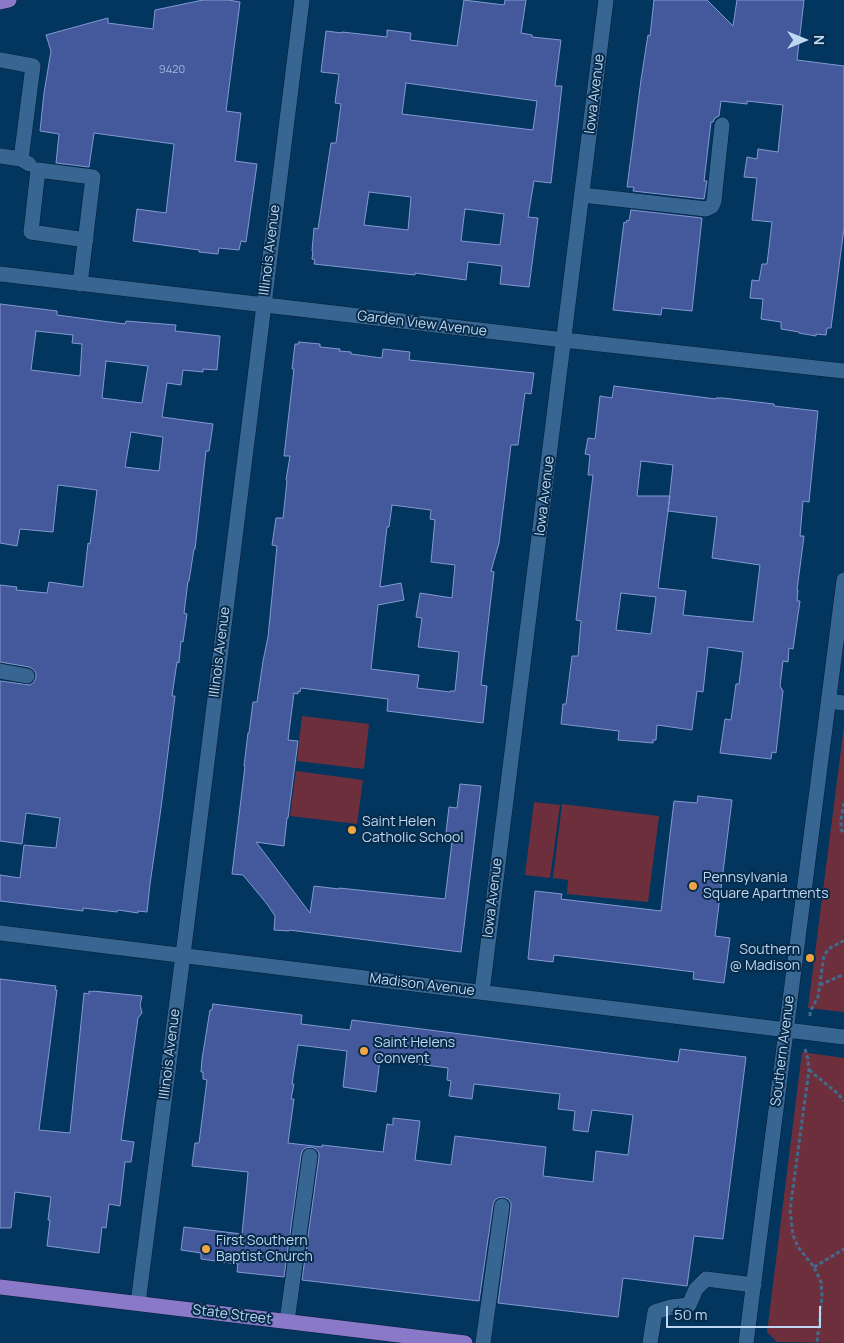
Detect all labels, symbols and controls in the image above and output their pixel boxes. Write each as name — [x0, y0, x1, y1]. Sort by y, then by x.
north arrow — [779, 15, 829, 65]
text: N — [810, 35, 829, 45]
street label: Iowa Avenue — [582, 53, 608, 135]
house number: 9420 — [159, 63, 185, 77]
street label: Illinois Avenue — [256, 204, 284, 296]
street label: Garden View Avenue — [356, 308, 488, 340]
street label: Iowa Avenue — [532, 455, 558, 537]
street label: Illinois Avenue — [206, 606, 234, 698]
place label: Saint Helen Catholic School — [362, 814, 464, 846]
marker: Saint Helen Catholic School — [346, 824, 358, 836]
street label: Iowa Avenue — [480, 857, 506, 939]
place label: Pennsylvania Square Apartments — [703, 870, 829, 902]
marker: Pennsylvania Square Apartments — [687, 880, 699, 892]
place label: Southern @ Madison — [729, 942, 800, 974]
marker: Southern @ Madison — [804, 952, 816, 964]
street label: Madison Avenue — [368, 970, 476, 1000]
street label: Southern Avenue — [768, 995, 798, 1107]
street label: Illinois Avenue — [156, 1008, 184, 1100]
place label: Saint Helens Convent — [374, 1035, 455, 1068]
marker: Saint Helens Convent — [358, 1045, 370, 1057]
place label: First Southern Baptist Church — [216, 1233, 313, 1266]
marker: First Southern Baptist Church — [200, 1243, 212, 1255]
scale bar — [669, 1296, 824, 1328]
street label: State Street — [192, 1302, 272, 1328]
text: 50 m — [674, 1304, 708, 1325]

